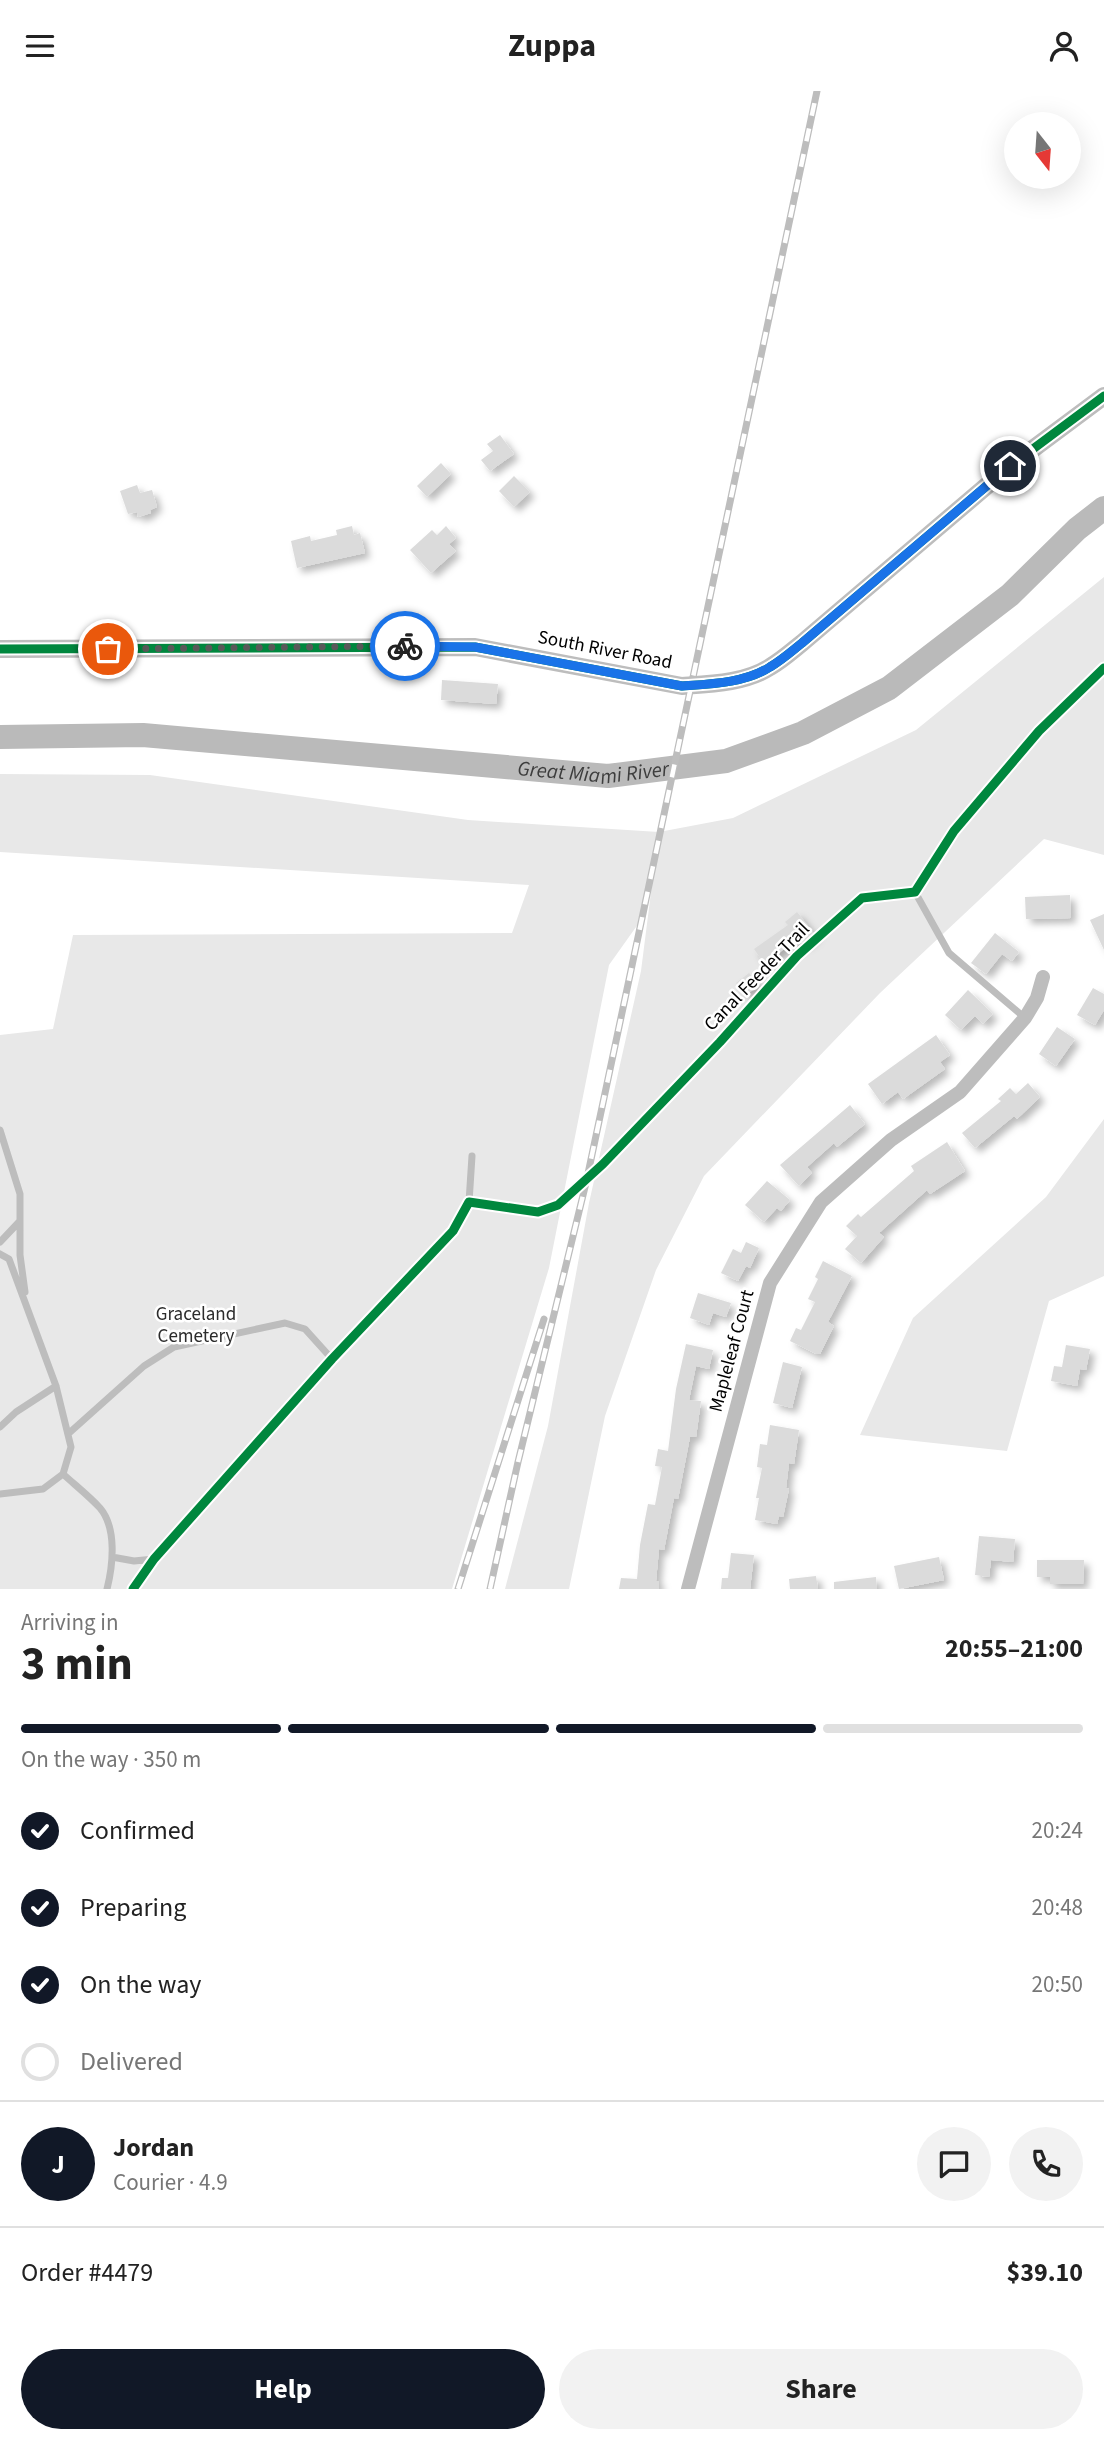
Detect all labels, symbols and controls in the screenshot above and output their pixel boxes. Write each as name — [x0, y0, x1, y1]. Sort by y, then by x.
text: Zuppa — [508, 23, 596, 69]
icon: menu — [21, 27, 59, 65]
icon: person — [1045, 27, 1083, 65]
north arrow — [1004, 112, 1082, 189]
map controls — [1004, 112, 1081, 189]
pin — [980, 436, 1040, 496]
icon: home — [991, 447, 1029, 485]
courier — [370, 611, 440, 681]
pin — [78, 619, 138, 679]
street label: South River Road — [536, 624, 674, 676]
icon: bike — [386, 627, 424, 665]
icon: bag — [89, 630, 127, 668]
water label: Great Miami River — [516, 753, 671, 792]
street label: Canal Feeder Trail — [698, 916, 816, 1037]
street label: Mapleleaf Court — [703, 1286, 761, 1415]
park label: Graceland Cemetery — [156, 1301, 236, 1350]
text: Arriving in — [21, 1606, 119, 1639]
text: 20:55–21:00 — [945, 1630, 1083, 1667]
text: 3 min — [21, 1632, 133, 1697]
text: On the way · 350 m — [21, 1743, 201, 1776]
icon: check — [21, 1812, 59, 1850]
text: Confirmed — [80, 1812, 195, 1849]
text: 20:24 — [1032, 1814, 1083, 1847]
icon: check — [21, 1889, 59, 1927]
text: Preparing — [80, 1889, 186, 1926]
text: 20:48 — [1032, 1891, 1083, 1924]
icon: check — [21, 1966, 59, 2004]
text: On the way — [80, 1966, 201, 2003]
text: 20:50 — [1032, 1968, 1083, 2001]
text: Delivered — [80, 2043, 183, 2080]
button: chat — [917, 2127, 991, 2201]
button: phone — [1009, 2127, 1083, 2201]
text: Jordan — [113, 2129, 194, 2166]
text: J — [51, 2146, 65, 2183]
text: Courier · 4.9 — [113, 2166, 228, 2199]
text: Order #4479 — [21, 2254, 153, 2291]
text: $39.10 — [1007, 2254, 1083, 2291]
button: Help — [21, 2349, 545, 2429]
button: Share — [559, 2349, 1083, 2429]

